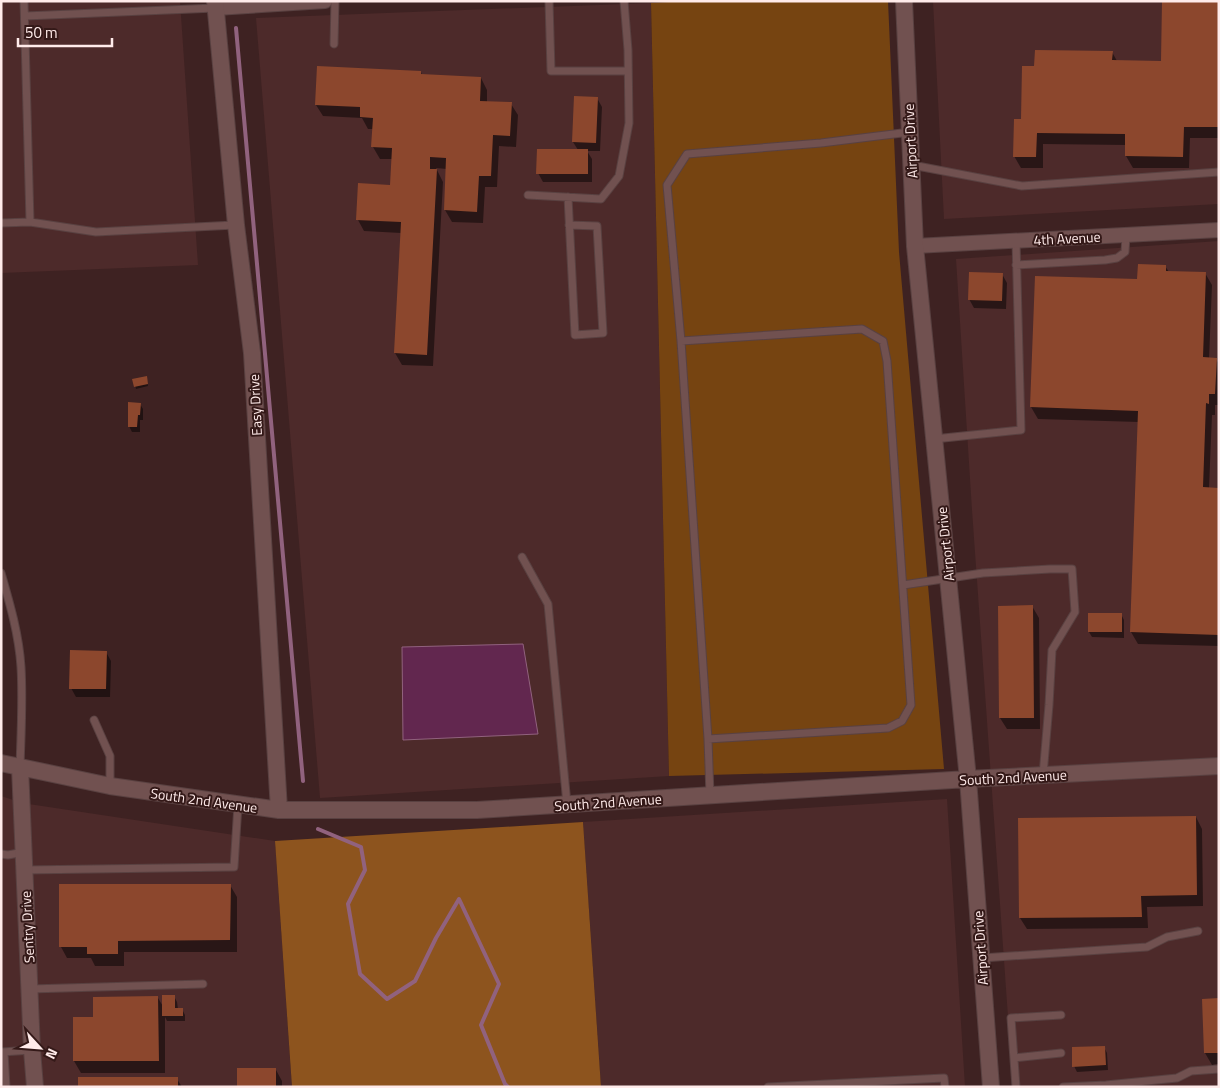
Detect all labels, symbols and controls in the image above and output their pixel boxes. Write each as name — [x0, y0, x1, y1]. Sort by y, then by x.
scale bar — [18, 15, 111, 47]
text: 50 m — [25, 21, 58, 44]
street label: Airport Drive — [898, 103, 922, 179]
street label: 4th Avenue — [1033, 226, 1101, 250]
street label: Easy Drive — [243, 374, 267, 436]
street label: Airport Drive — [931, 506, 959, 582]
street label: South 2nd Avenue — [959, 764, 1067, 790]
street label: South 2nd Avenue — [149, 782, 259, 818]
street label: South 2nd Avenue — [554, 788, 662, 816]
street label: Sentry Drive — [15, 890, 39, 964]
street label: Airport Drive — [967, 910, 993, 986]
north arrow — [15, 1023, 65, 1073]
text: N — [41, 1045, 64, 1063]

